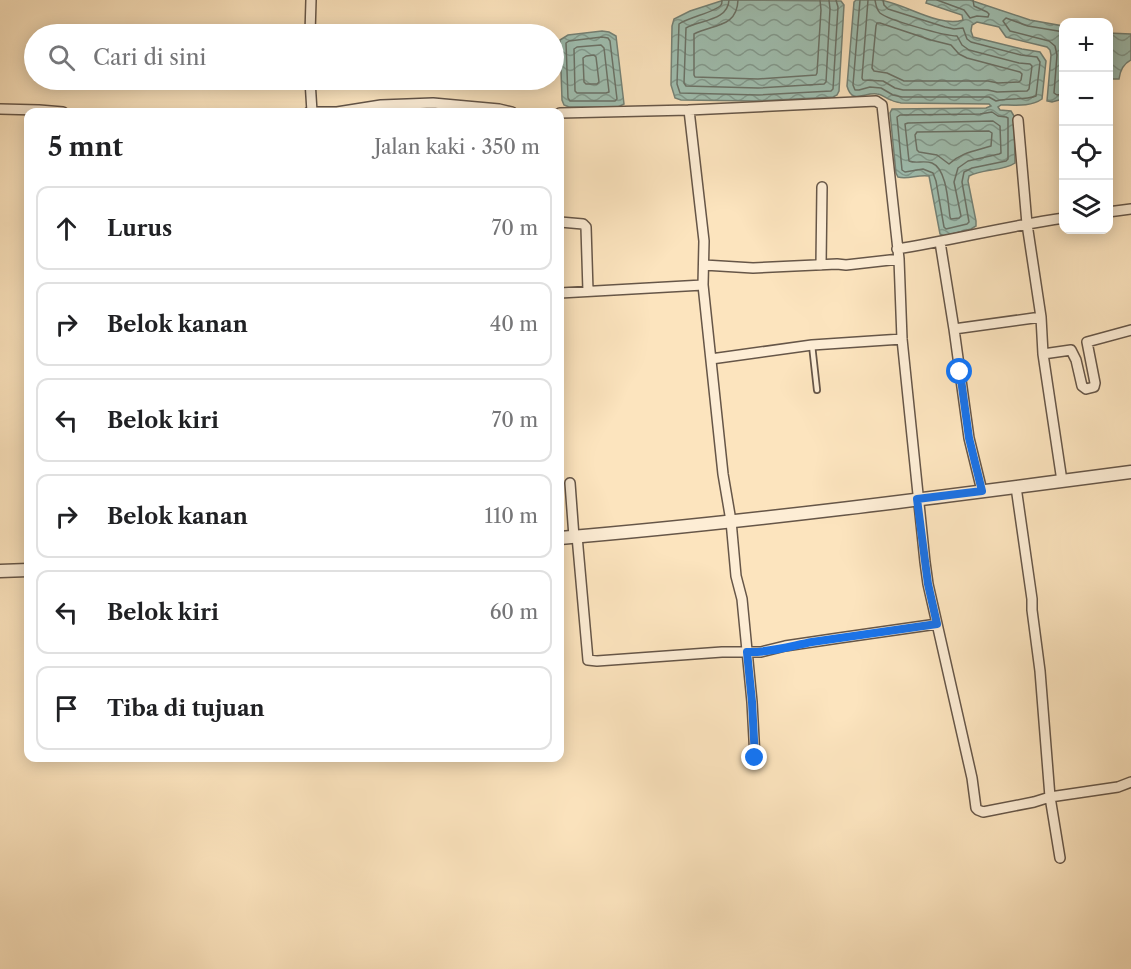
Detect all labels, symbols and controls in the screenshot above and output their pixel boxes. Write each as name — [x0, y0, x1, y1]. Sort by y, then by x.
map controls — [1059, 18, 1113, 234]
button: + — [1059, 18, 1113, 72]
search box — [24, 24, 564, 90]
icon: search — [45, 41, 78, 74]
text: Cari di sini — [93, 44, 206, 71]
button: − — [1059, 72, 1113, 126]
button: locate — [1059, 126, 1113, 180]
text: 5 mnt — [48, 131, 123, 163]
text: Jalan kaki · 350 m — [374, 135, 540, 159]
button: layers — [1059, 180, 1113, 234]
icon: ahead — [50, 212, 83, 245]
text: Lurus — [107, 215, 172, 242]
text: 70 m — [492, 216, 538, 240]
icon: right — [50, 308, 83, 341]
text: Belok kanan — [107, 311, 248, 338]
text: 40 m — [490, 312, 538, 336]
route start — [946, 358, 972, 384]
icon: left — [50, 404, 83, 437]
text: Belok kiri — [107, 407, 219, 434]
text: 70 m — [492, 408, 538, 432]
icon: right — [50, 500, 83, 533]
text: Belok kanan — [107, 503, 248, 530]
text: 110 m — [485, 504, 538, 528]
icon: left — [50, 596, 83, 629]
text: Belok kiri — [107, 599, 219, 626]
text: 60 m — [490, 600, 538, 624]
icon: arrive — [50, 692, 83, 725]
text: Tiba di tujuan — [107, 695, 265, 722]
route end — [741, 744, 767, 770]

